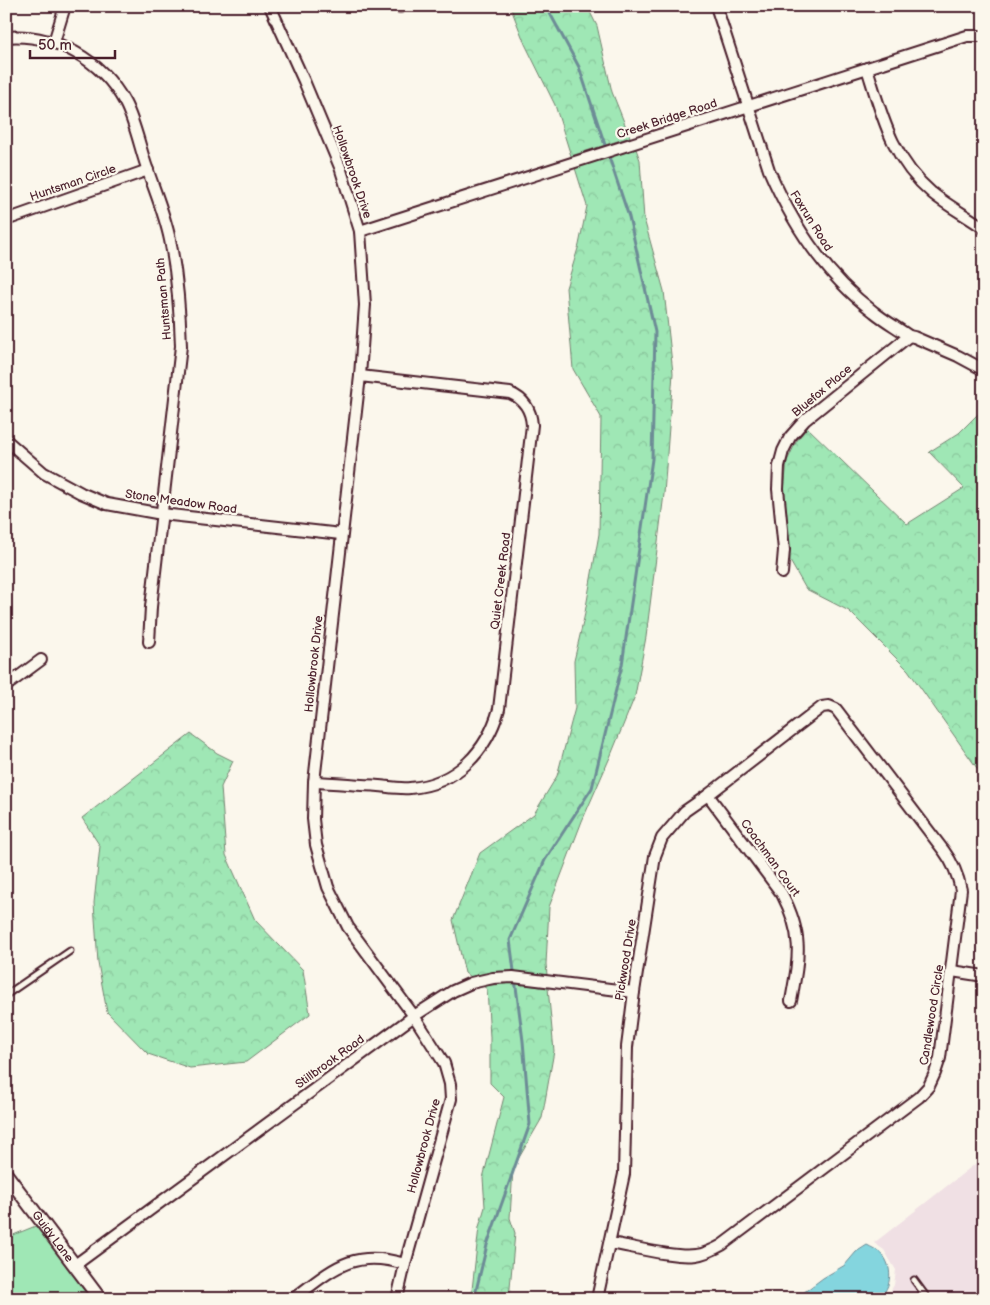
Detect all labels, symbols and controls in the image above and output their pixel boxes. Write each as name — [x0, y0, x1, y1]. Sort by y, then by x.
scale bar — [30, 28, 115, 60]
text: 50 m — [38, 36, 72, 55]
street label: Creek Bridge Road — [615, 96, 719, 142]
street label: Hollowbrook Drive — [329, 123, 375, 221]
street label: Huntsman Circle — [28, 161, 118, 205]
street label: Foxrun Road — [786, 188, 836, 254]
street label: Huntsman Path — [153, 257, 175, 341]
street label: Bluefox Place — [789, 362, 855, 420]
street label: Stone Meadow Road — [124, 487, 238, 517]
street label: Quiet Creek Road — [488, 531, 514, 630]
street label: Hollowbrook Drive — [301, 615, 327, 713]
street label: Coachman Court — [737, 816, 803, 900]
street label: Pickwood Drive — [612, 918, 640, 1002]
street label: Candlewood Circle — [917, 963, 947, 1067]
street label: Stillbrook Road — [293, 1032, 368, 1092]
street label: Hollowbrook Drive — [404, 1097, 444, 1195]
street label: Guidy Lane — [29, 1208, 77, 1265]

